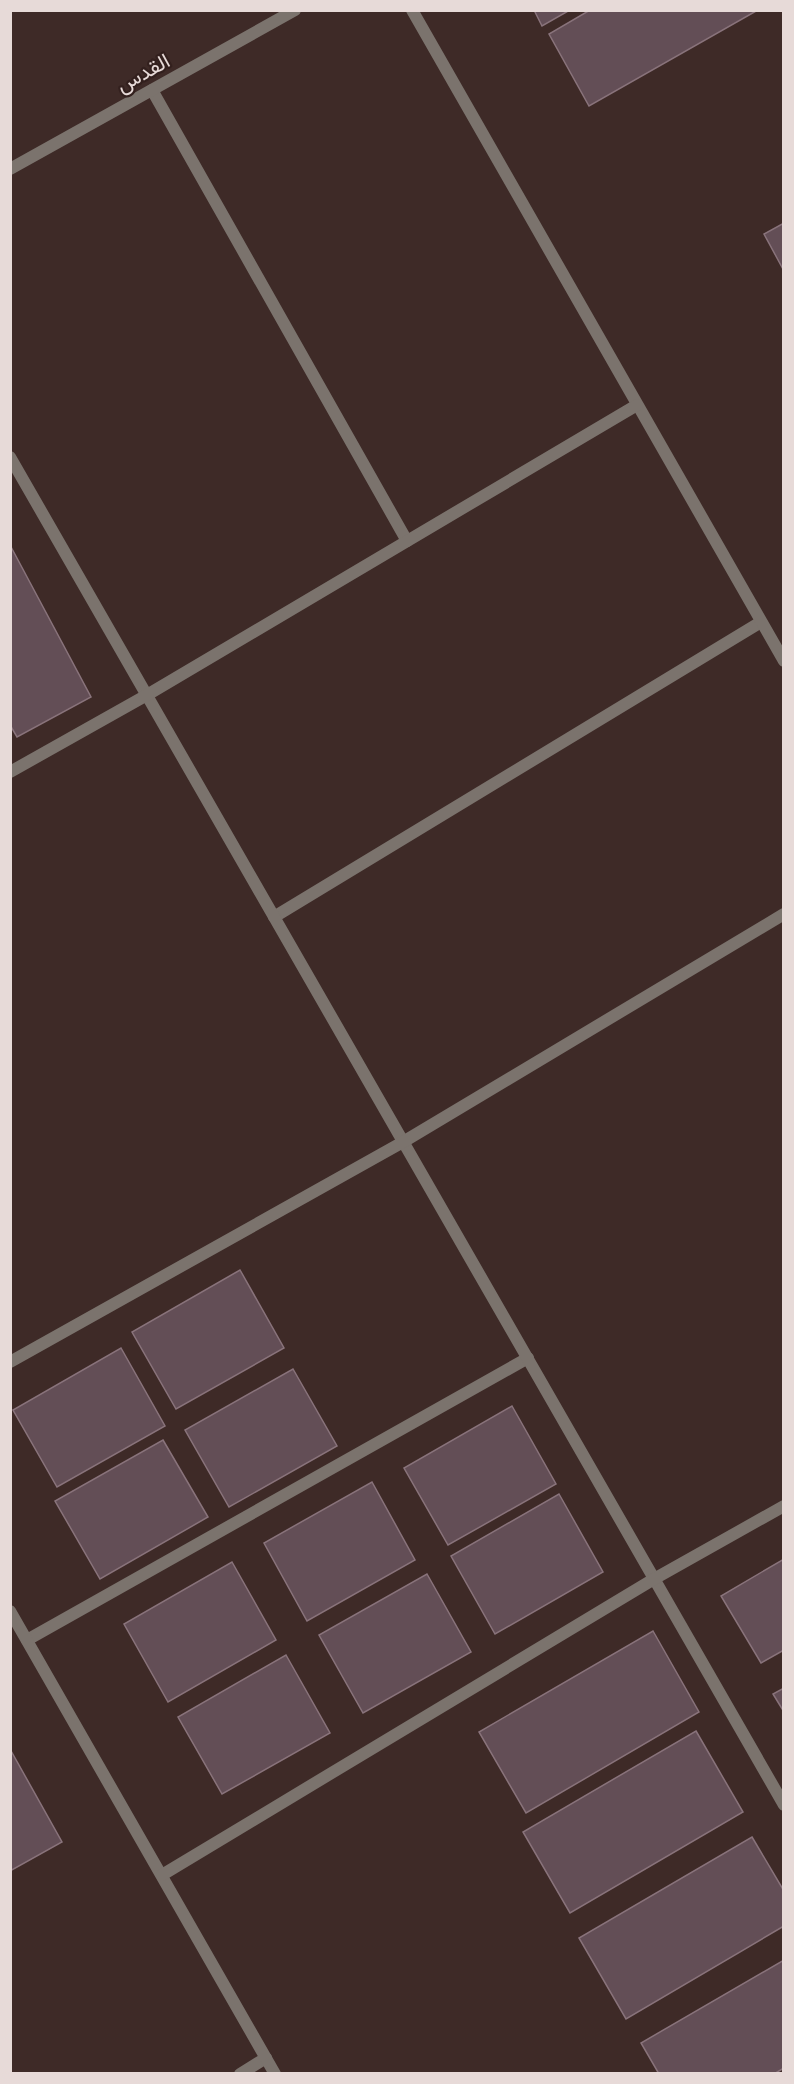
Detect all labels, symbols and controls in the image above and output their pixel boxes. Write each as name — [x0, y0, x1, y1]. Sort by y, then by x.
street label: القدس — [111, 46, 174, 98]

